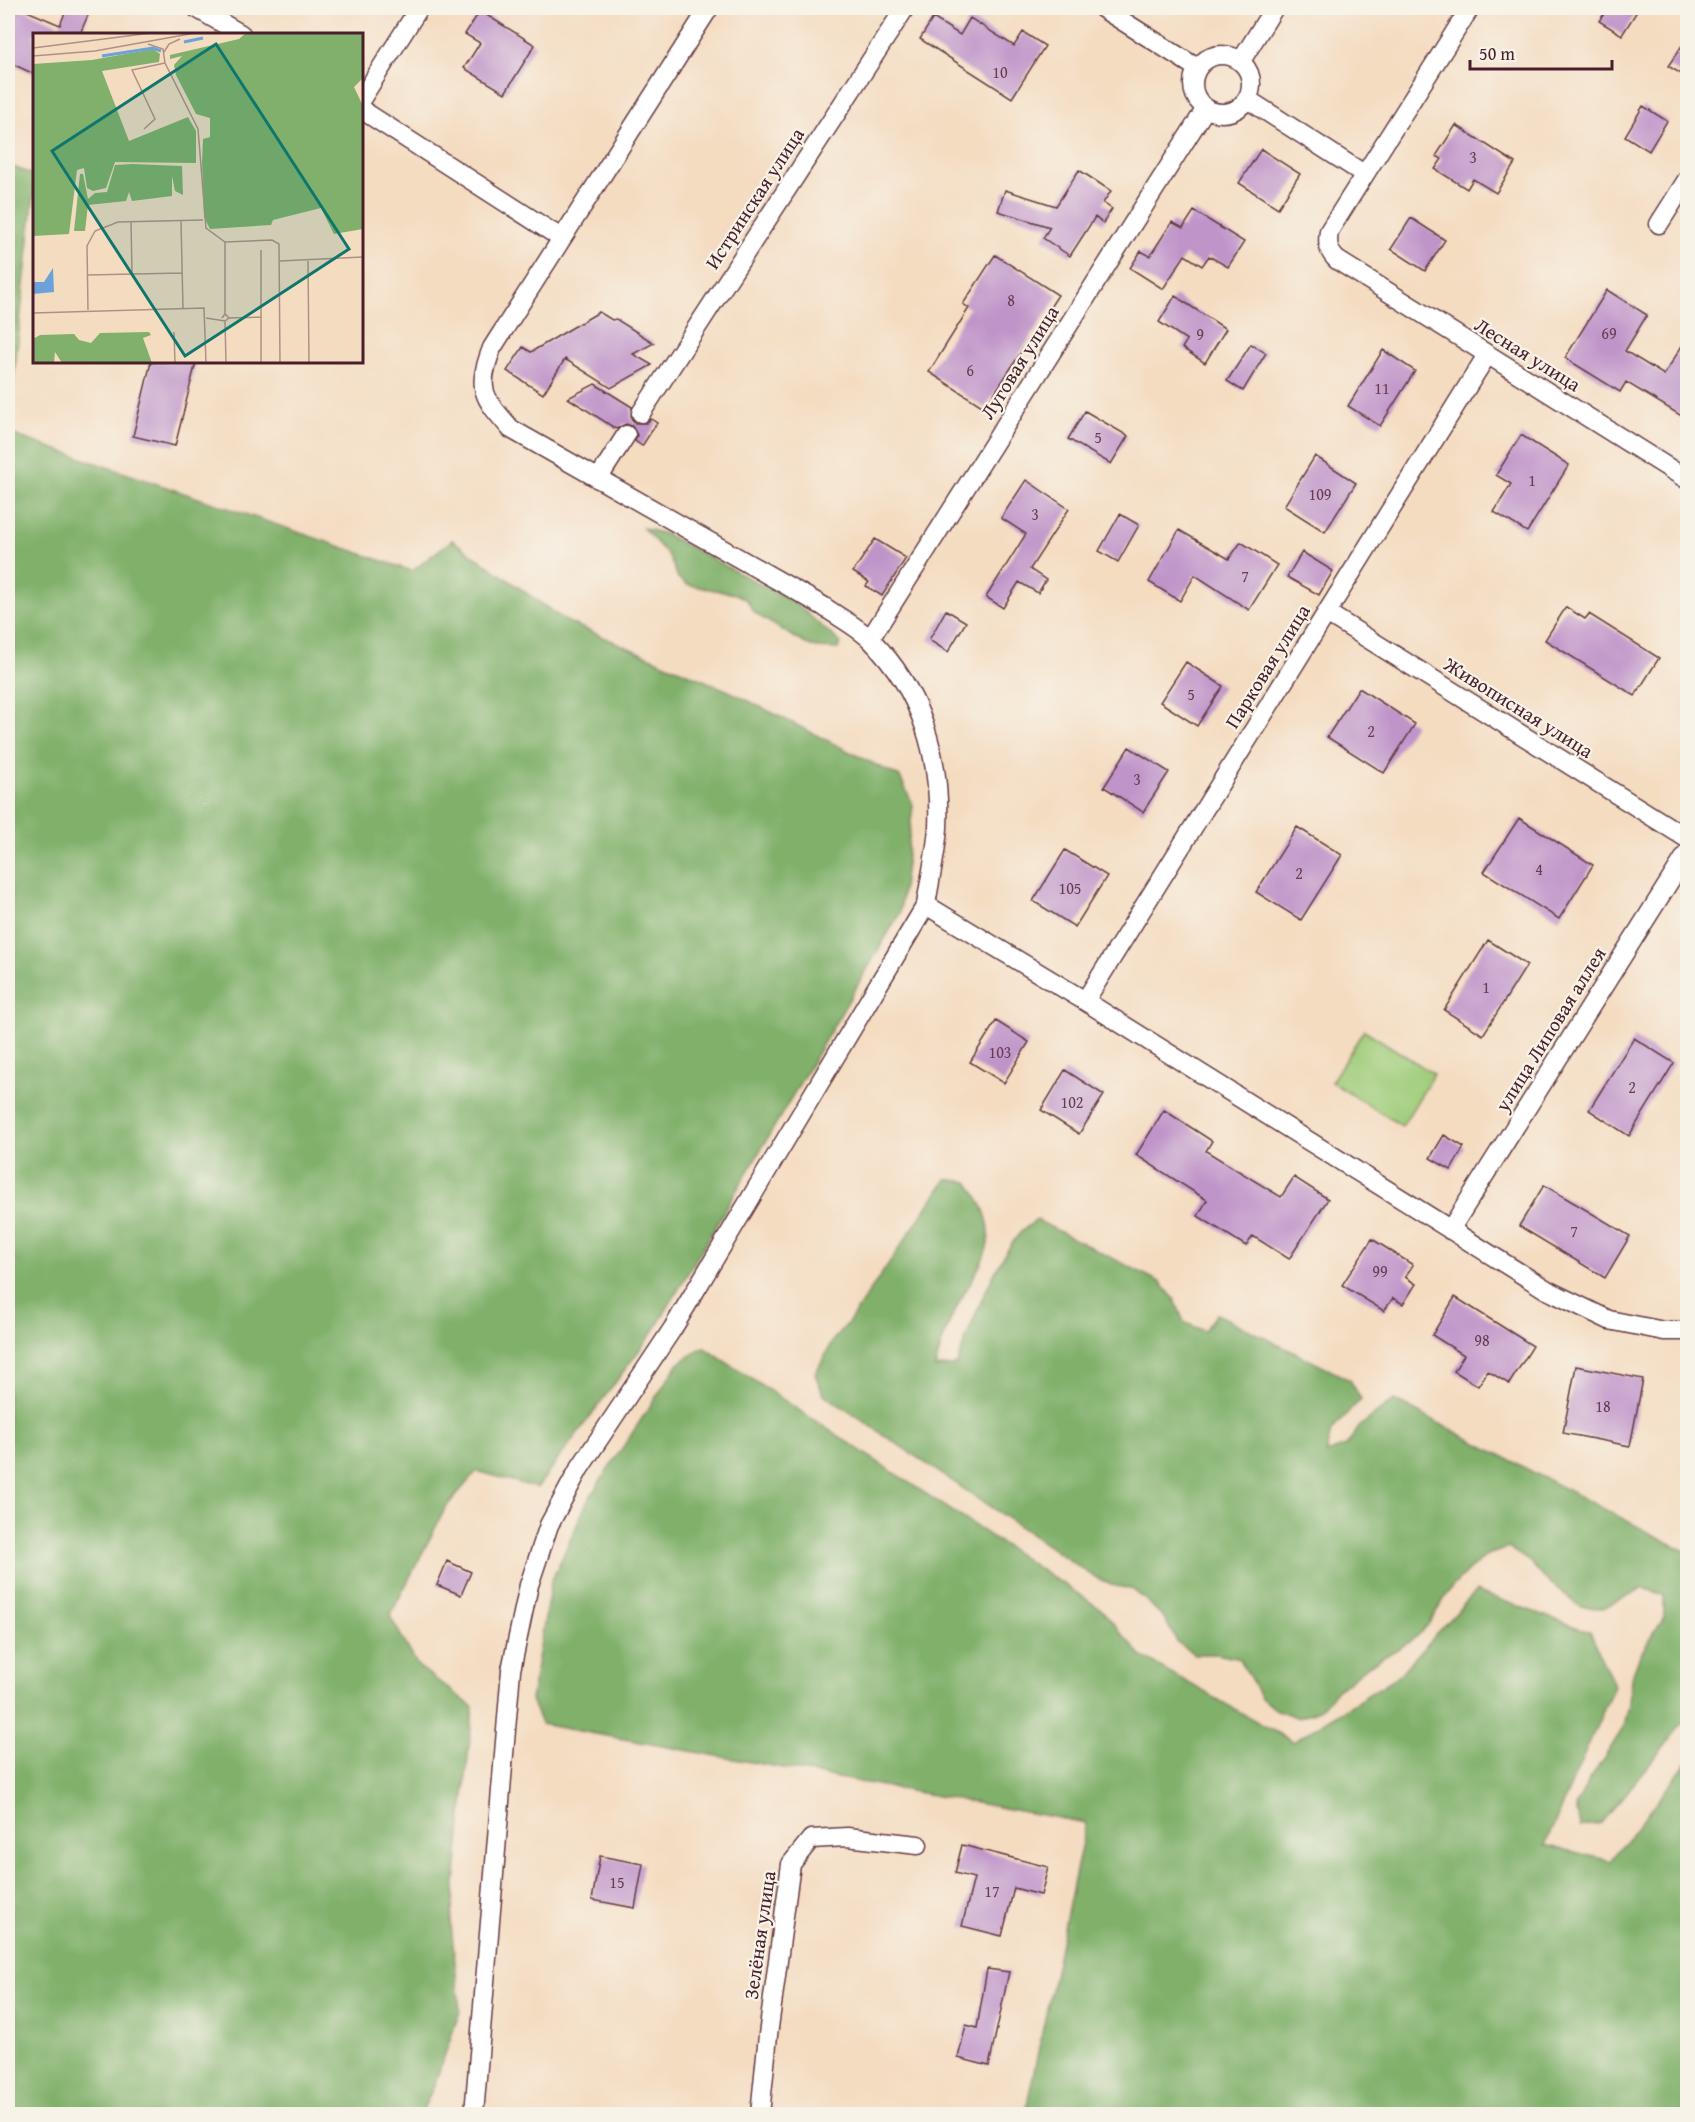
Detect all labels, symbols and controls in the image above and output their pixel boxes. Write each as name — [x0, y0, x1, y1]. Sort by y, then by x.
inset map — [33, 33, 363, 363]
scale bar — [1470, 33, 1612, 71]
text: 50 m — [1479, 40, 1515, 67]
house number: 10 — [992, 60, 1008, 84]
street label: Истринская улица — [697, 121, 811, 275]
house number: 3 — [1469, 145, 1477, 169]
house number: 8 — [1007, 288, 1015, 312]
street label: Луговая улица — [972, 299, 1066, 425]
street label: Лесная улица — [1469, 310, 1587, 398]
house number: 69 — [1601, 321, 1617, 345]
house number: 9 — [1196, 322, 1204, 346]
house number: 6 — [966, 358, 974, 382]
house number: 11 — [1374, 376, 1390, 400]
house number: 5 — [1094, 425, 1102, 449]
house number: 1 — [1528, 468, 1536, 492]
house number: 109 — [1308, 482, 1332, 506]
house number: 3 — [1031, 502, 1039, 526]
house number: 7 — [1241, 564, 1249, 588]
street label: Парковая улица — [1217, 598, 1317, 734]
street label: Живописная улица — [1438, 649, 1600, 765]
house number: 5 — [1187, 682, 1195, 706]
house number: 2 — [1367, 719, 1375, 743]
house number: 3 — [1133, 767, 1141, 791]
house number: 4 — [1535, 857, 1543, 881]
house number: 2 — [1295, 861, 1303, 885]
house number: 105 — [1058, 876, 1082, 900]
street label: улица Липовая аллея — [1487, 941, 1612, 1118]
house number: 1 — [1482, 975, 1490, 999]
house number: 103 — [988, 1040, 1012, 1064]
house number: 2 — [1628, 1075, 1636, 1099]
house number: 102 — [1060, 1090, 1084, 1114]
house number: 7 — [1570, 1219, 1578, 1243]
house number: 99 — [1372, 1259, 1388, 1283]
house number: 98 — [1474, 1328, 1490, 1352]
house number: 18 — [1595, 1394, 1611, 1418]
street label: Зелёная улица — [736, 1868, 782, 2001]
house number: 15 — [609, 1870, 625, 1894]
house number: 17 — [984, 1879, 1000, 1903]

